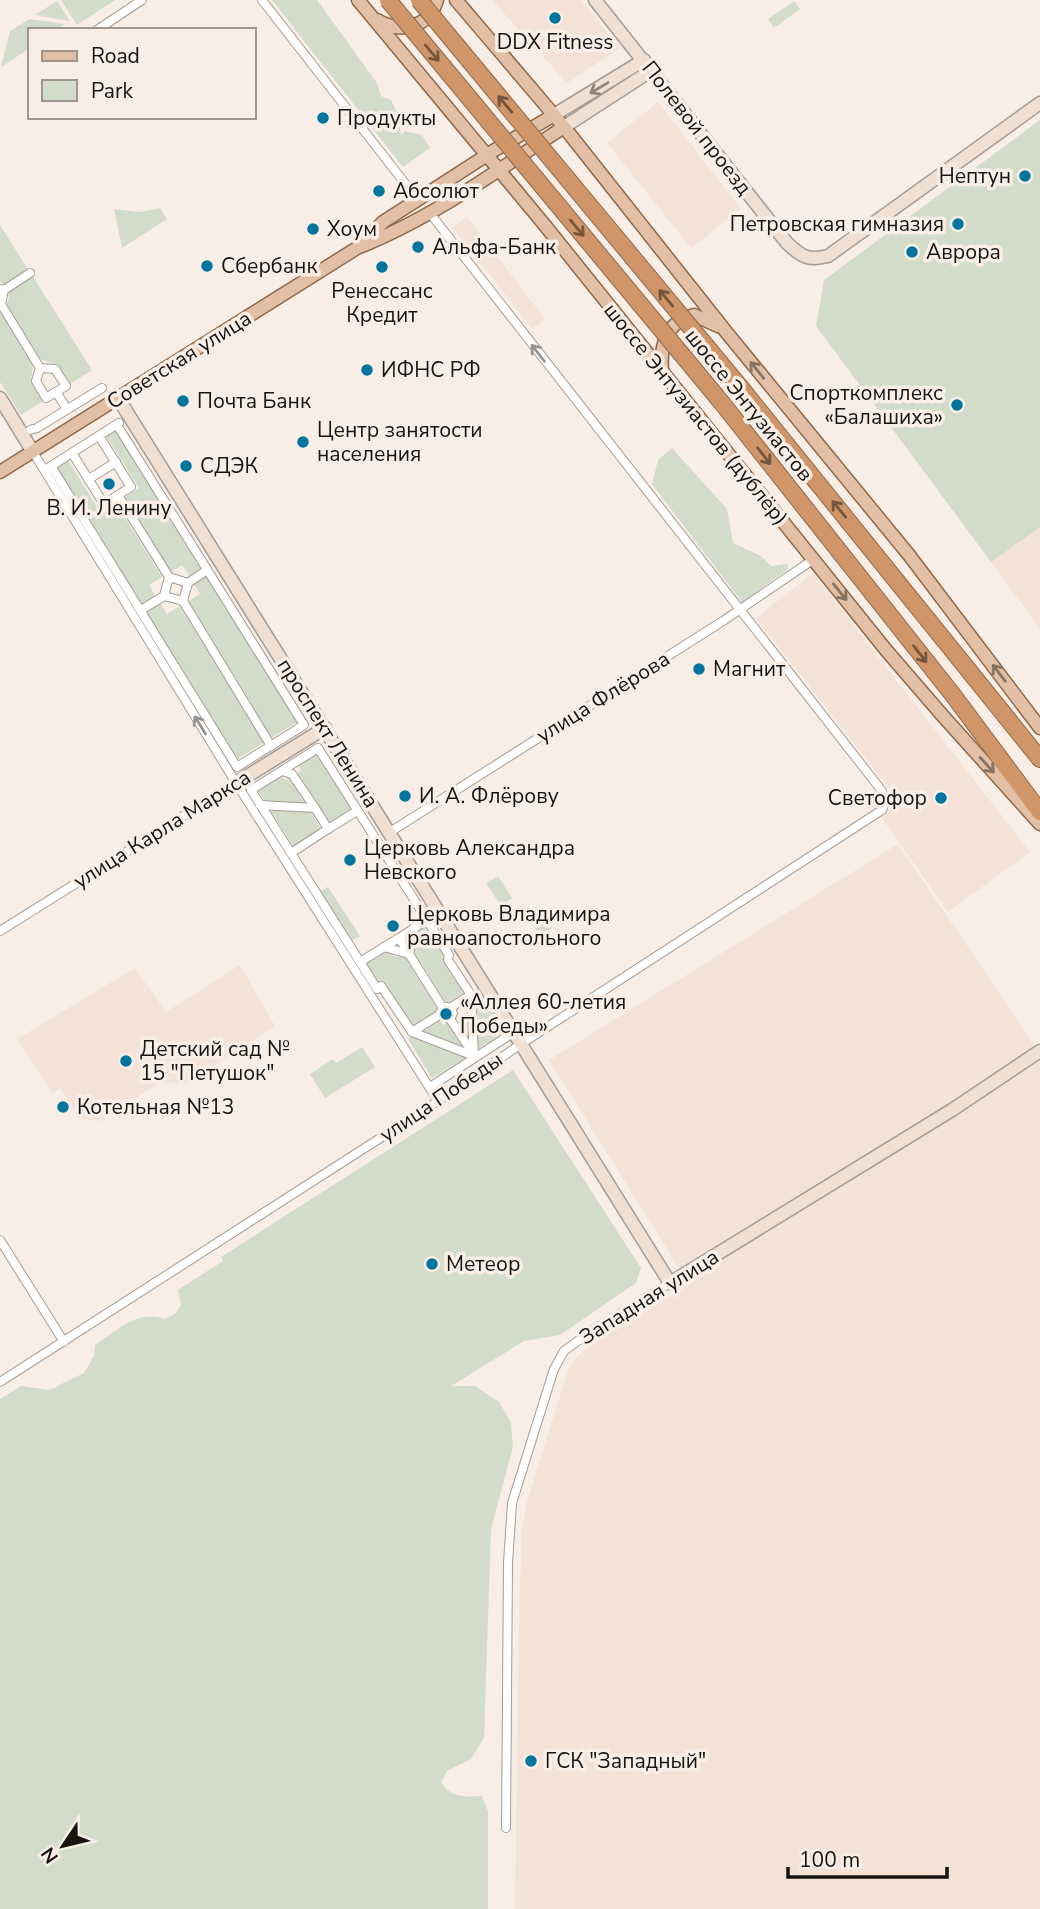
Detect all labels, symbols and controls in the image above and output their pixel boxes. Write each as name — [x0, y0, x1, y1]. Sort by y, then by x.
marker: DDX Fitness — [547, 10, 563, 26]
legend — [28, 28, 256, 119]
place label: DDX Fitness — [497, 28, 613, 56]
text: Road — [91, 42, 140, 70]
one-way arrow — [424, 43, 439, 61]
street label: Полевой проезд — [636, 55, 758, 201]
text: Park — [91, 77, 133, 105]
one-way arrow — [590, 81, 610, 95]
one-way arrow — [498, 95, 513, 113]
place label: Продукты — [337, 104, 436, 132]
marker: Продукты — [315, 110, 331, 126]
place label: Нептун — [939, 162, 1011, 190]
marker: Нептун — [1017, 168, 1033, 184]
place label: Абсолют — [393, 177, 480, 205]
marker: Абсолют — [371, 183, 387, 199]
place label: Петровская гимназия — [730, 210, 944, 238]
place label: Хоум — [327, 215, 377, 243]
marker: Петровская гимназия — [950, 216, 966, 232]
one-way arrow — [569, 218, 585, 236]
marker: Хоум — [305, 221, 321, 237]
place label: Альфа-Банк — [432, 233, 557, 261]
place label: Аврора — [926, 238, 1001, 266]
marker: Альфа-Банк — [410, 239, 426, 255]
marker: Аврора — [904, 244, 920, 260]
place label: Сбербанк — [221, 252, 318, 280]
marker: Сбербанк — [199, 258, 215, 274]
marker: Ренессанс Кредит — [374, 259, 390, 275]
place label: Ренессанс Кредит — [331, 277, 433, 329]
one-way arrow — [658, 289, 674, 307]
street label: шоссе Энтузиастов (дублёр) — [598, 297, 794, 531]
street label: Советская улица — [101, 304, 257, 416]
street label: шоссе Энтузиастов — [679, 323, 819, 487]
one-way arrow — [531, 344, 546, 362]
place label: ИФНС РФ — [381, 356, 481, 384]
one-way arrow — [749, 361, 765, 379]
marker: ИФНС РФ — [359, 362, 375, 378]
place label: Спорткомплекс «Балашиха» — [789, 379, 943, 431]
place label: Почта Банк — [197, 387, 312, 415]
marker: Почта Банк — [175, 393, 191, 409]
marker: Спорткомплекс «Балашиха» — [949, 397, 965, 413]
place label: Центр занятости населения — [317, 416, 483, 468]
marker: Центр занятости населения — [295, 434, 311, 450]
one-way arrow — [756, 447, 772, 465]
place label: СДЭК — [200, 452, 259, 480]
marker: СДЭК — [178, 458, 194, 474]
marker: В. И. Ленину — [101, 476, 117, 492]
place label: В. И. Ленину — [47, 494, 171, 522]
one-way arrow — [831, 501, 846, 519]
one-way arrow — [832, 582, 848, 600]
one-way arrow — [913, 644, 928, 663]
street label: улица Флёрова — [531, 645, 675, 749]
street label: проспект Ленина — [271, 653, 385, 813]
place label: Магнит — [713, 655, 786, 683]
marker: Магнит — [691, 661, 707, 677]
one-way arrow — [992, 664, 1007, 683]
one-way arrow — [192, 715, 206, 735]
one-way arrow — [979, 756, 995, 774]
street label: улица Карла Маркса — [68, 763, 256, 895]
place label: И. А. Флёрову — [419, 782, 559, 810]
place label: Светофор — [828, 784, 927, 812]
marker: И. А. Флёрову — [397, 788, 413, 804]
marker: Светофор — [933, 790, 949, 806]
place label: Церковь Александра Невского — [364, 834, 575, 886]
marker: Церковь Александра Невского — [342, 852, 358, 868]
place label: Церковь Владимира равноапостольного — [407, 900, 611, 952]
marker: Церковь Владимира равноапостольного — [385, 918, 401, 934]
place label: «Аллея 60-летия Победы» — [460, 988, 626, 1040]
marker: «Аллея 60-летия Победы» — [438, 1006, 454, 1022]
place label: Детский сад № 15 "Петушок" — [140, 1035, 290, 1087]
street label: улица Победы — [374, 1045, 508, 1149]
marker: Детский сад № 15 "Петушок" — [118, 1053, 134, 1069]
place label: Котельная №13 — [77, 1093, 234, 1121]
marker: Котельная №13 — [55, 1099, 71, 1115]
street label: Западная улица — [574, 1243, 724, 1351]
place label: Метеор — [446, 1250, 520, 1278]
marker: Метеор — [424, 1256, 440, 1272]
place label: ГСК "Западный" — [545, 1747, 706, 1775]
marker: ГСК "Западный" — [523, 1753, 539, 1769]
north arrow — [28, 1811, 98, 1881]
scale bar — [788, 1836, 947, 1880]
text: N — [35, 1842, 65, 1868]
text: 100 m — [799, 1846, 860, 1874]

